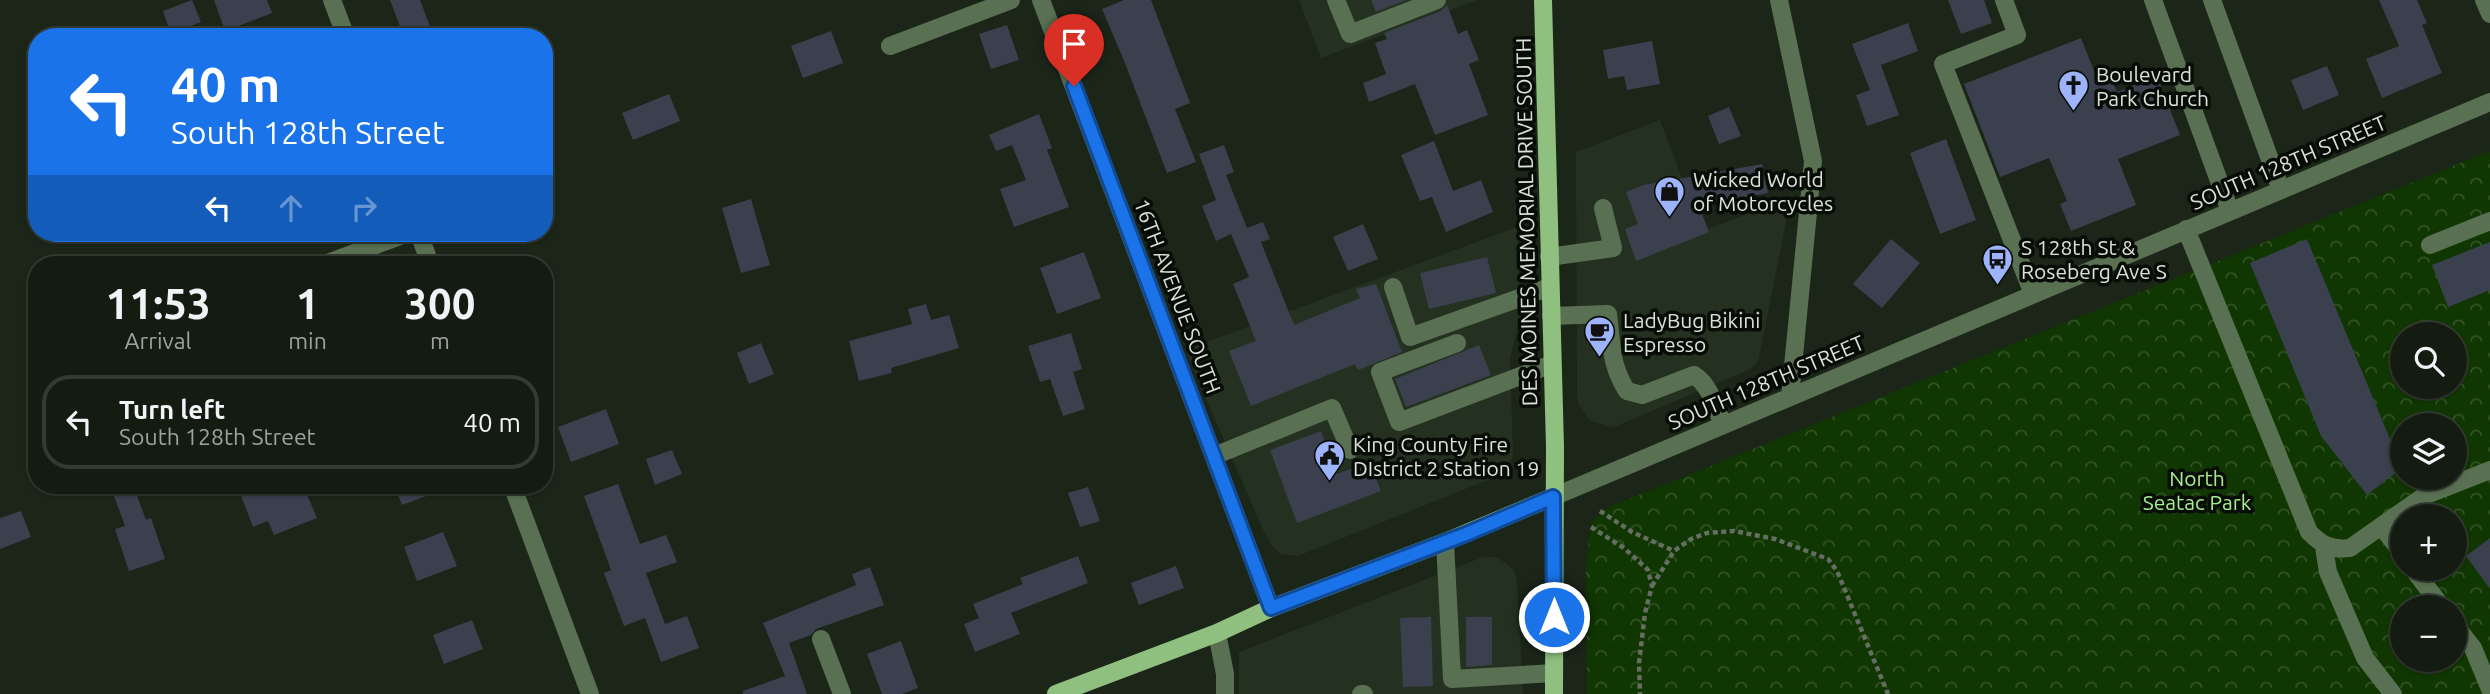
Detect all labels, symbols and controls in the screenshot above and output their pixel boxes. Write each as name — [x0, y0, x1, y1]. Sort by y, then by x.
pin — [1044, 14, 1104, 86]
icon: arrive — [1055, 25, 1093, 63]
street label: DES MOINES MEMORIAL DRIVE SOUTH — [1511, 38, 1541, 406]
icon: left — [56, 56, 147, 147]
text: 40 m — [171, 56, 280, 111]
place label: Boulevard Park Church — [2096, 62, 2209, 110]
church icon: Boulevard Park Church — [2056, 69, 2090, 113]
street label: SOUTH 128TH STREET — [2186, 110, 2390, 214]
text: South 128th Street — [171, 114, 445, 150]
place label: Wicked World of Motorcycles — [1693, 167, 1833, 215]
shop icon: Wicked World of Motorcycles — [1653, 174, 1687, 218]
icon: left — [199, 189, 237, 227]
icon: ahead — [272, 189, 310, 227]
icon: right — [345, 189, 383, 227]
street label: 16TH AVENUE SOUTH — [1130, 195, 1226, 397]
place label: S 128th St & Roseberg Ave S — [2021, 235, 2167, 283]
bus stop icon: S 128th St & Roseberg Ave S — [1981, 242, 2015, 286]
text: 11:53 — [106, 280, 211, 327]
text: 1 — [296, 280, 319, 327]
text: 300 — [404, 280, 475, 327]
place label: LadyBug Bikini Espresso — [1623, 308, 1760, 356]
cafe icon: LadyBug Bikini Espresso — [1583, 315, 1617, 359]
map controls — [2390, 322, 2467, 672]
button: search — [2390, 322, 2467, 399]
text: Arrival — [125, 328, 192, 353]
text: min — [288, 328, 327, 353]
text: m — [430, 328, 450, 353]
street label: SOUTH 128TH STREET — [1664, 330, 1868, 434]
text: Turn left — [119, 395, 225, 424]
icon: left — [60, 403, 98, 441]
text: 40 m — [463, 408, 521, 437]
button: layers — [2390, 413, 2467, 490]
text: South 128th Street — [119, 424, 316, 449]
place label: King County Fire DIstrict 2 Station 19 — [1353, 432, 1539, 480]
public building icon: King County Fire DIstrict 2 Station 19 — [1313, 439, 1347, 483]
park label: North Seatac Park — [2143, 466, 2252, 514]
button: + — [2390, 504, 2467, 581]
position arrow — [1517, 580, 1591, 654]
button: − — [2390, 595, 2467, 672]

